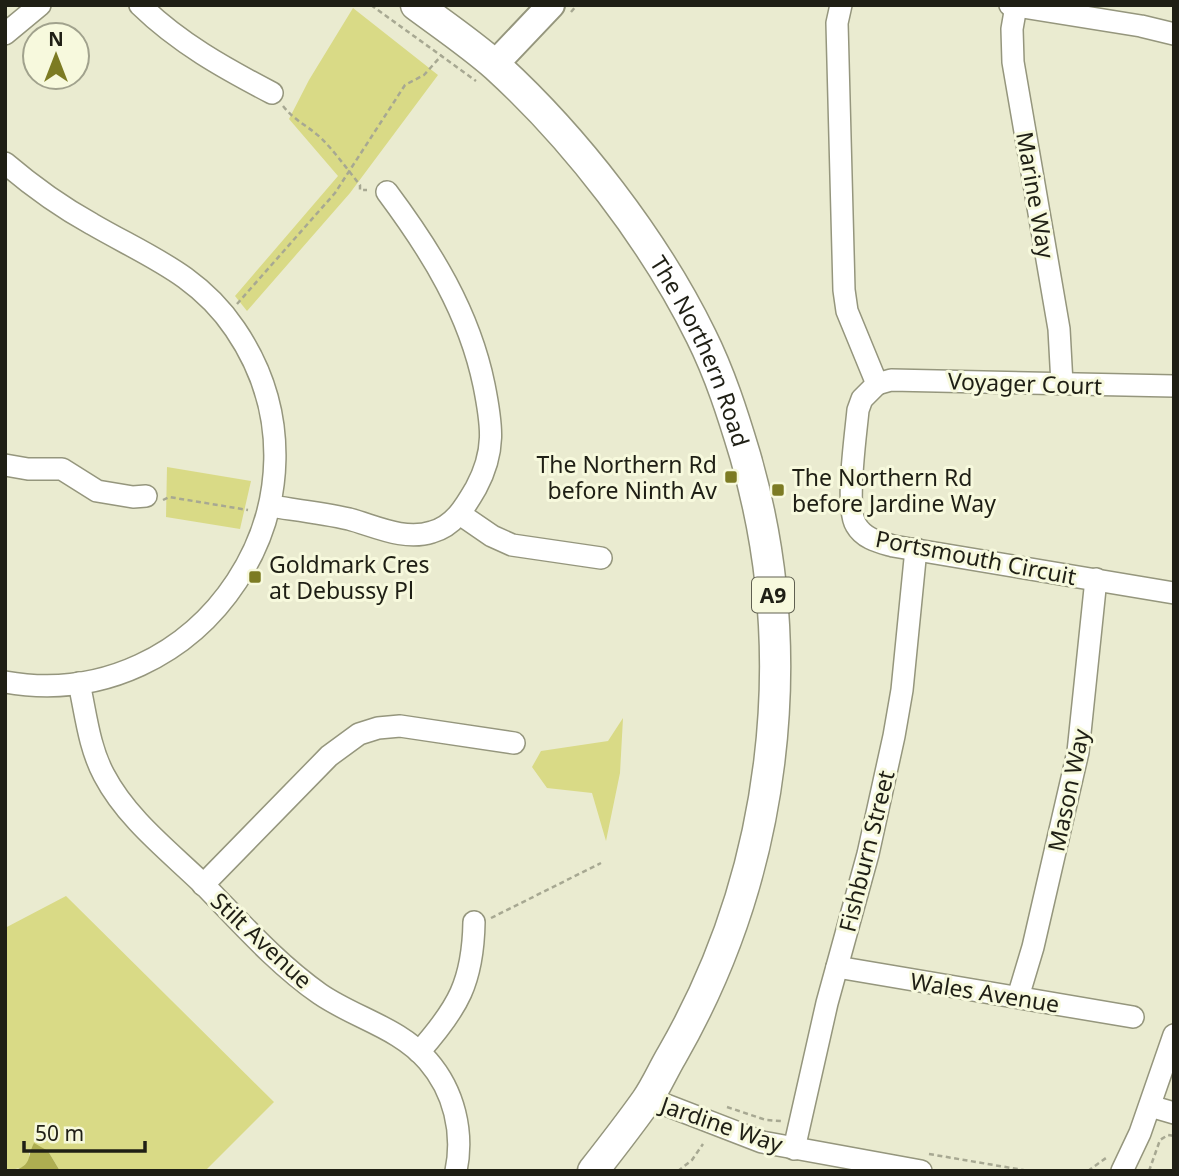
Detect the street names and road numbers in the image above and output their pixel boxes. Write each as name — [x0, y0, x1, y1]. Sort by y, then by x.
street label: Marine Way — [1009, 129, 1063, 261]
street label: The Northern Road — [643, 249, 758, 450]
street label: Voyager Court — [947, 364, 1103, 402]
street label: Portsmouth Circuit — [873, 522, 1079, 592]
road number: A9 — [752, 578, 794, 612]
street label: Mason Way — [1039, 726, 1097, 854]
street label: Fishburn Street — [830, 767, 902, 935]
street label: Stilt Avenue — [204, 885, 320, 995]
street label: Wales Avenue — [908, 964, 1062, 1020]
street label: Jardine Way — [655, 1088, 788, 1160]

